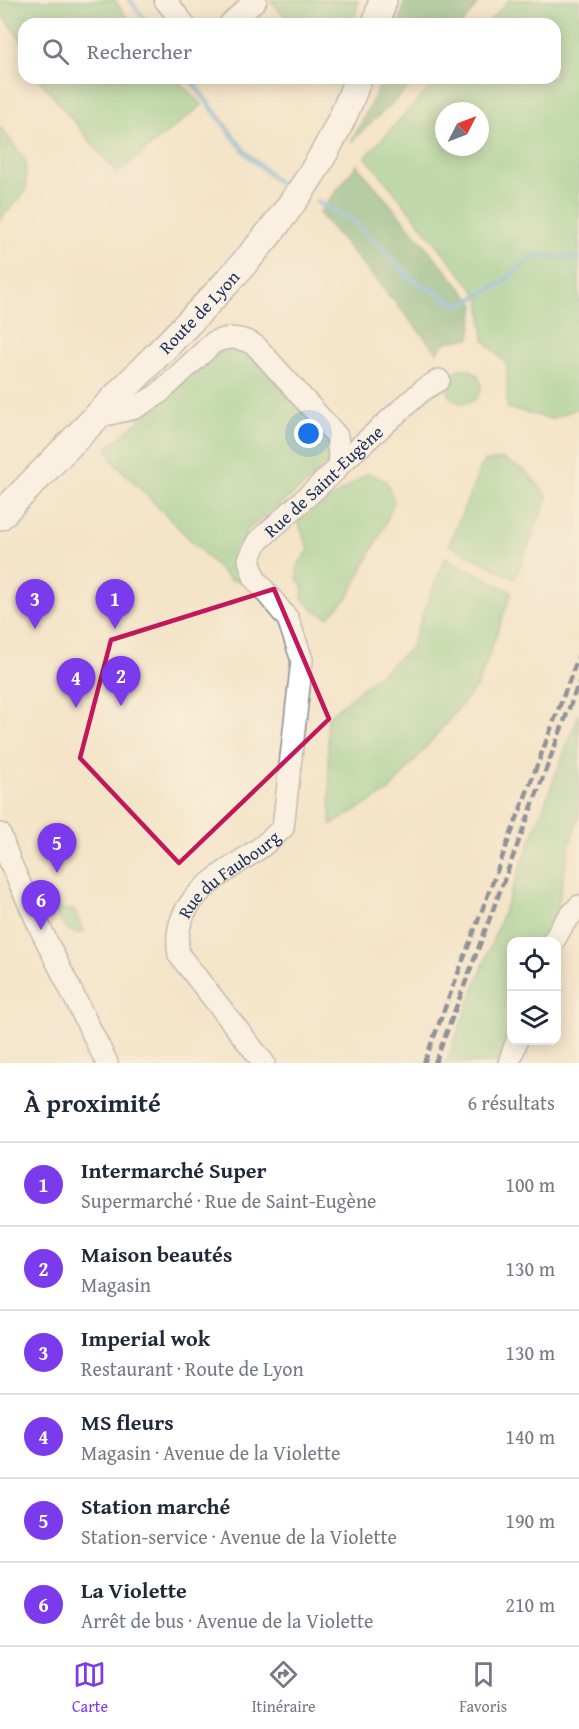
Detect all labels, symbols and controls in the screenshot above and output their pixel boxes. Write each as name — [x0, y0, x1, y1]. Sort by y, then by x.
search box — [18, 18, 561, 84]
icon: search — [39, 35, 72, 68]
text: Rechercher — [87, 35, 192, 67]
north arrow — [435, 102, 489, 156]
street label: Route de Lyon — [152, 264, 245, 360]
street label: Rue de Saint-Eugène — [258, 418, 389, 543]
your location — [294, 419, 323, 448]
pin: 3 — [15, 580, 54, 629]
pin: 1 — [96, 580, 134, 629]
pin: 2 — [102, 656, 140, 706]
pin: 4 — [56, 658, 96, 708]
pin: 5 — [38, 824, 76, 873]
street label: Rue du Faubourg — [170, 824, 286, 923]
pin: 6 — [22, 880, 60, 930]
map controls — [507, 937, 561, 1045]
button: locate — [507, 937, 561, 991]
button: layers — [507, 991, 561, 1045]
text: À proximité — [24, 1083, 161, 1122]
text: 6 résultats — [467, 1088, 555, 1117]
text: Intermarché Super — [81, 1154, 267, 1186]
text: 1 — [38, 1170, 49, 1199]
text: 100 m — [505, 1170, 555, 1199]
text: Supermarché · Rue de Saint-Eugène — [81, 1186, 377, 1215]
text: Maison beautés — [81, 1238, 232, 1270]
text: 2 — [38, 1254, 49, 1283]
text: 130 m — [505, 1254, 555, 1283]
text: Magasin — [81, 1270, 151, 1299]
text: Imperial wok — [81, 1322, 210, 1354]
text: 3 — [38, 1338, 49, 1367]
text: 130 m — [505, 1338, 555, 1367]
text: Restaurant · Route de Lyon — [81, 1354, 304, 1383]
text: MS fleurs — [81, 1406, 174, 1438]
text: 4 — [38, 1422, 49, 1451]
text: 140 m — [505, 1422, 555, 1451]
text: Magasin · Avenue de la Violette — [81, 1438, 340, 1467]
text: Station marché — [81, 1490, 230, 1522]
text: 5 — [38, 1506, 49, 1535]
text: 190 m — [505, 1506, 555, 1535]
text: Station-service · Avenue de la Violette — [81, 1522, 397, 1551]
text: La Violette — [81, 1574, 187, 1606]
text: 6 — [38, 1590, 49, 1619]
text: 210 m — [505, 1590, 555, 1619]
text: Arrêt de bus · Avenue de la Violette — [81, 1606, 373, 1635]
tab: Carte — [72, 1658, 108, 1718]
tab: Itinéraire — [252, 1658, 316, 1718]
tab: Favoris — [459, 1658, 507, 1718]

